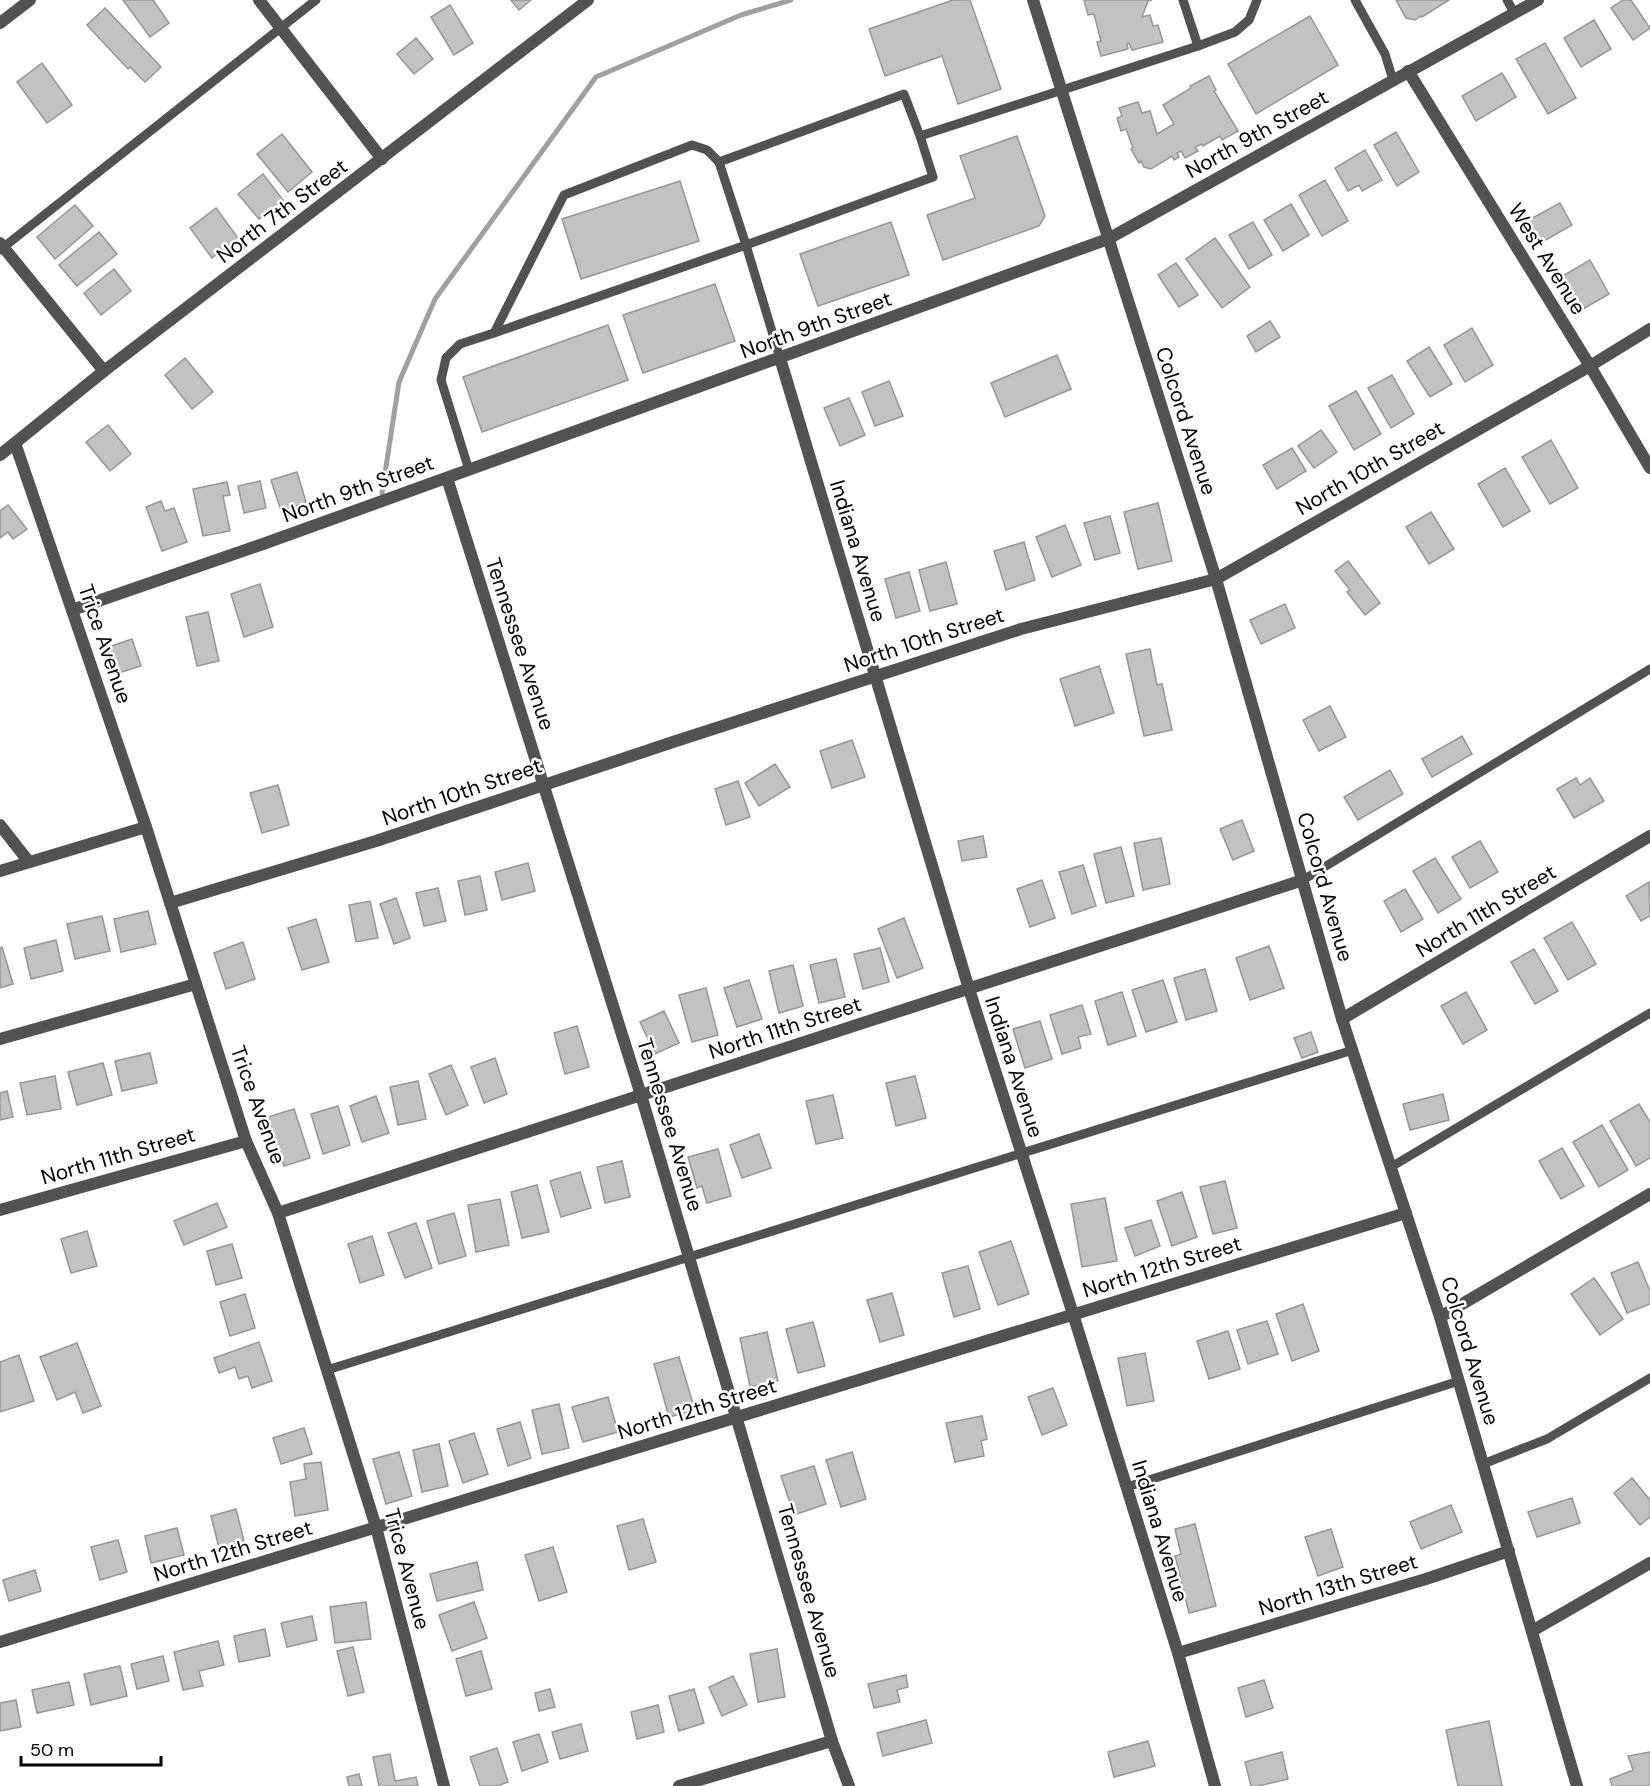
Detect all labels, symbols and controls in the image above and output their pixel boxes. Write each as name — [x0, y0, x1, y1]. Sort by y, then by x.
street label: North 9th Street — [1181, 83, 1333, 185]
street label: North 7th Street — [211, 153, 353, 269]
street label: West Avenue — [1502, 198, 1592, 320]
street label: North 9th Street — [736, 285, 896, 365]
street label: Colcord Avenue — [1149, 343, 1223, 499]
street label: North 10th Street — [1291, 414, 1449, 522]
street label: North 9th Street — [278, 449, 438, 529]
street label: Indiana Avenue — [823, 477, 893, 625]
street label: Tennessee Avenue — [479, 554, 561, 734]
street label: Trice Avenue — [72, 581, 138, 707]
street label: North 10th Street — [840, 601, 1008, 679]
street label: North 10th Street — [379, 752, 545, 832]
street label: Colcord Avenue — [1290, 809, 1360, 965]
street label: North 11th Street — [1411, 858, 1561, 964]
street label: North 11th Street — [705, 990, 865, 1066]
street label: Indiana Avenue — [978, 993, 1050, 1141]
street label: Tennessee Avenue — [630, 1035, 710, 1215]
street label: Trice Avenue — [224, 1042, 292, 1168]
street label: North 11th Street — [38, 1121, 198, 1191]
street label: North 12th Street — [1079, 1230, 1245, 1304]
street label: Colcord Avenue — [1434, 1273, 1506, 1429]
street label: North 12th Street — [614, 1372, 780, 1446]
street label: Indiana Avenue — [1125, 1457, 1195, 1605]
street label: Tennessee Avenue — [771, 1501, 847, 1681]
street label: Trice Avenue — [377, 1505, 437, 1633]
street label: North 12th Street — [150, 1514, 316, 1588]
street label: North 13th Street — [1255, 1547, 1421, 1623]
scale bar — [21, 1729, 160, 1767]
text: 50 m — [30, 1738, 74, 1762]

